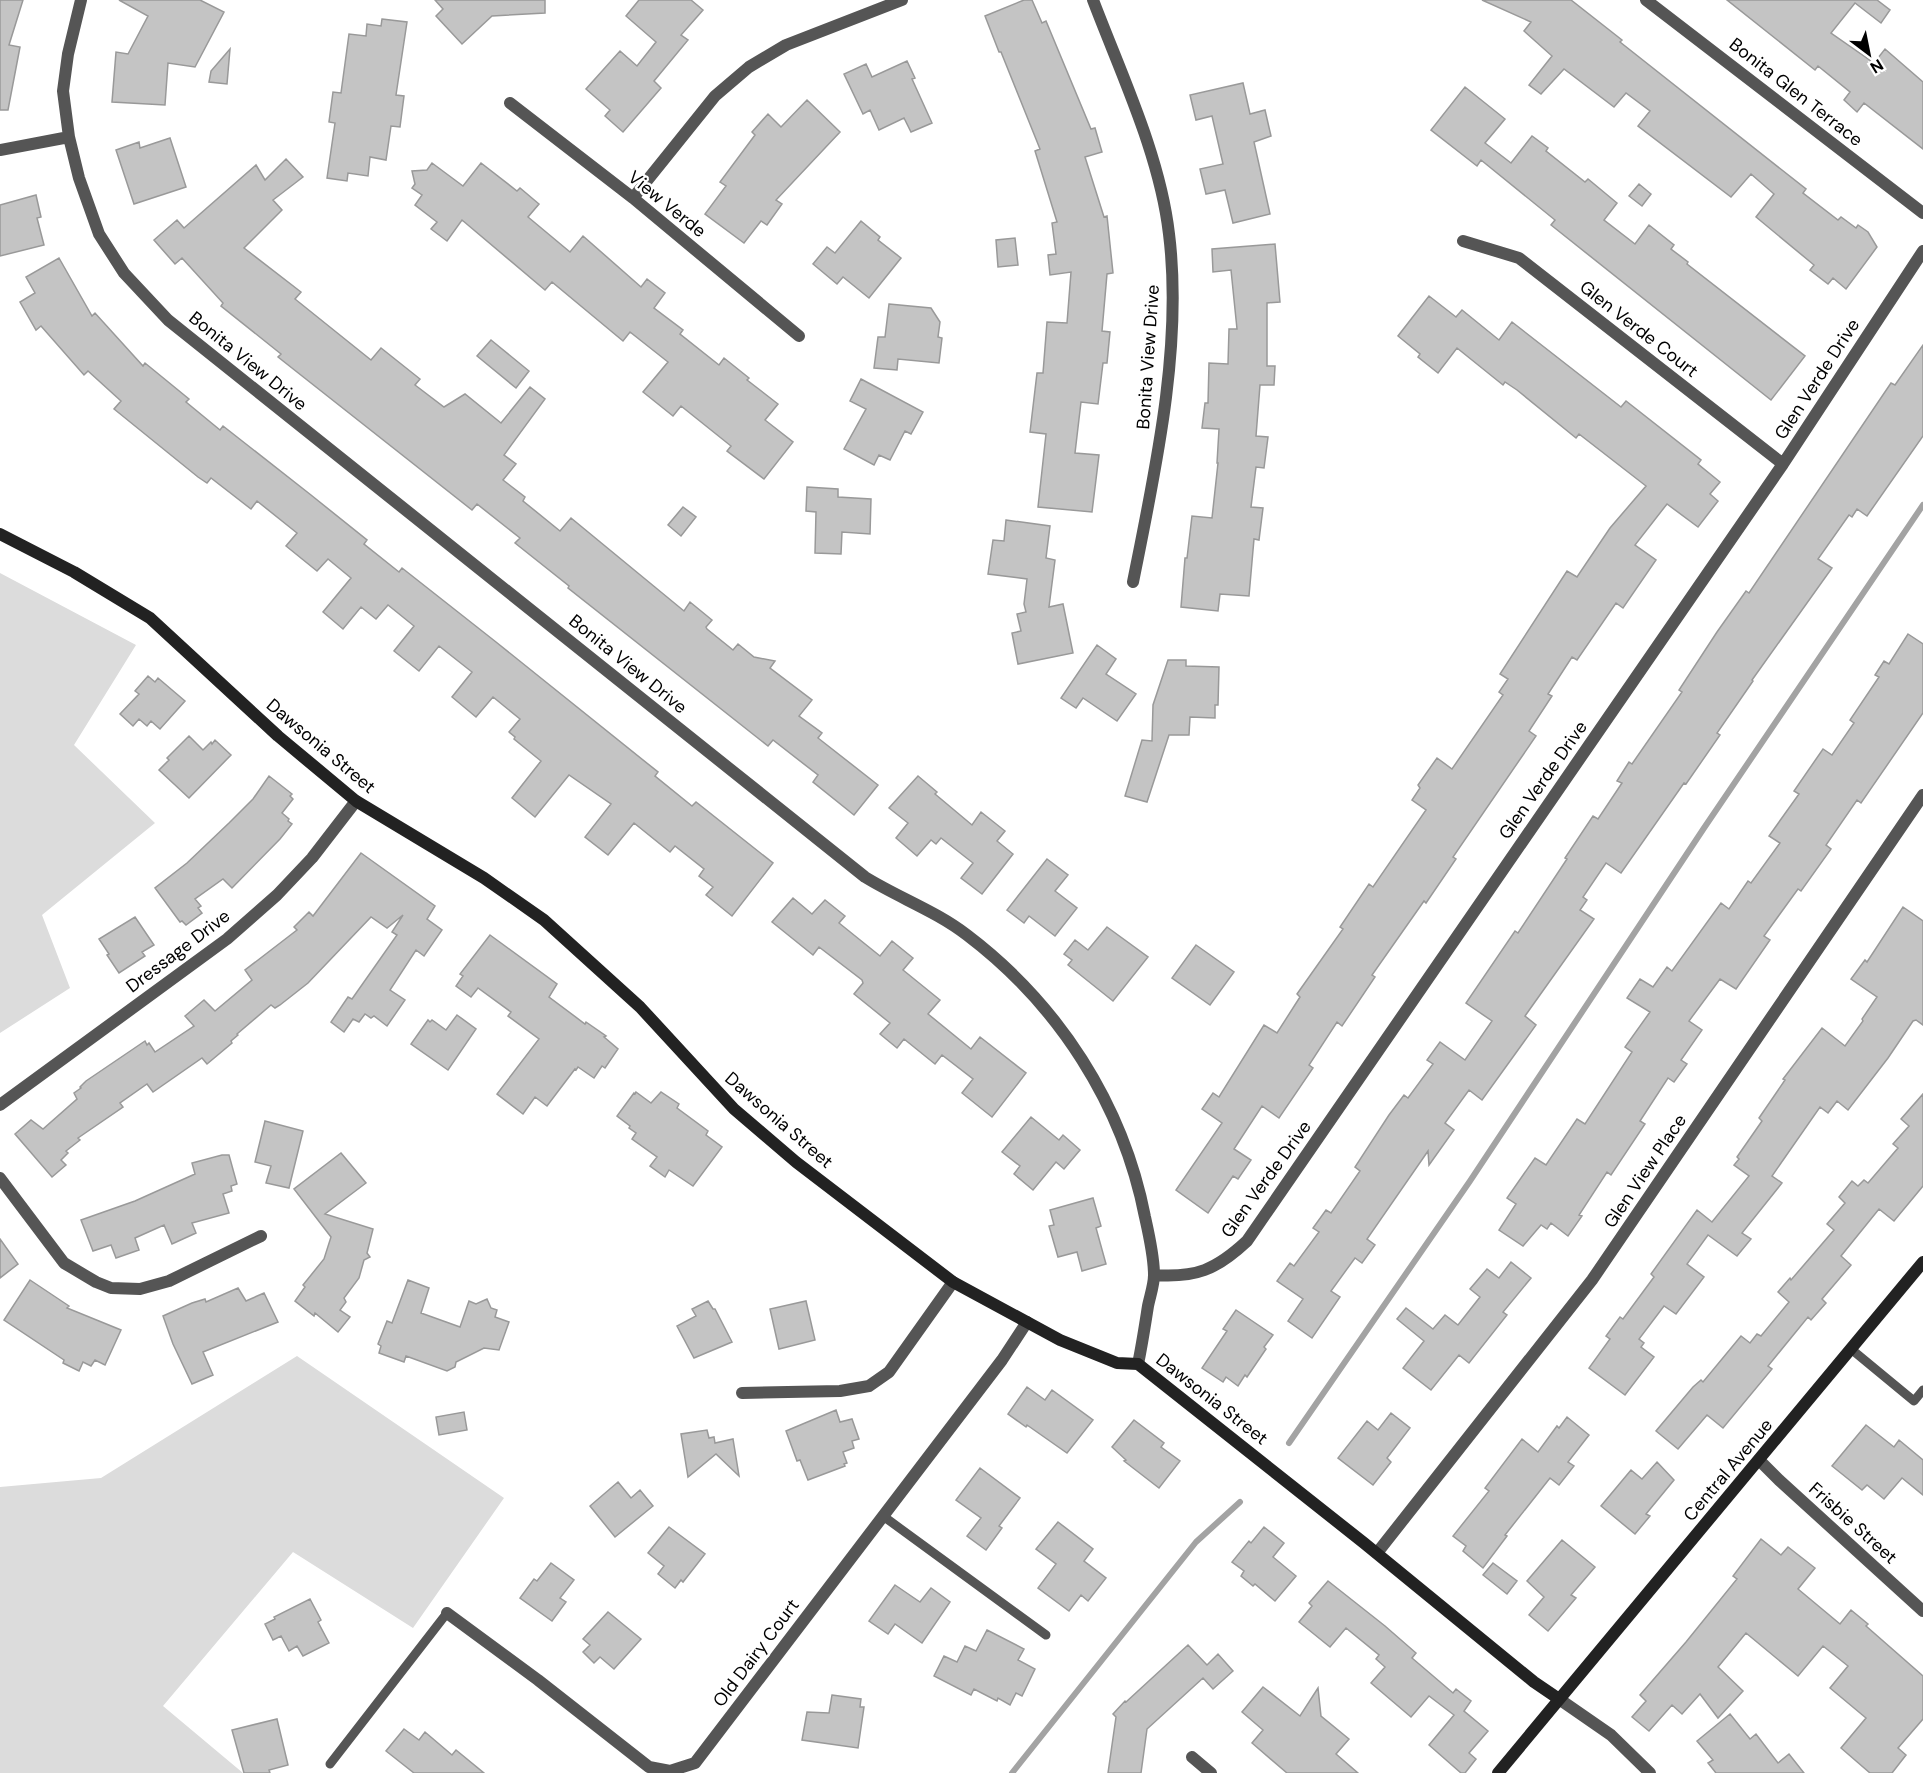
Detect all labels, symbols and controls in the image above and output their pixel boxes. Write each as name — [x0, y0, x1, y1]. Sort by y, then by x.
north arrow — [1839, 24, 1899, 84]
street label: Bonita Glen Terrace — [1724, 32, 1868, 152]
text: N — [1866, 54, 1887, 78]
street label: View Verde — [623, 165, 711, 243]
street label: Glen Verde Court — [1575, 275, 1703, 383]
street label: Bonita View Drive — [1131, 284, 1165, 430]
street label: Bonita View Drive — [184, 306, 312, 416]
street label: Glen Verde Drive — [1769, 314, 1865, 444]
street label: Bonita View Drive — [564, 609, 692, 719]
street label: Dawsonia Street — [261, 693, 381, 799]
street label: Glen Verde Drive — [1493, 716, 1593, 844]
street label: Dressage Drive — [121, 904, 235, 998]
street label: Dawsonia Street — [720, 1066, 838, 1174]
street label: Glen View Place — [1598, 1109, 1692, 1233]
street label: Glen Verde Drive — [1215, 1116, 1317, 1242]
street label: Dawsonia Street — [1151, 1348, 1273, 1450]
street label: Central Avenue — [1678, 1414, 1778, 1526]
street label: Frisbie Street — [1804, 1477, 1902, 1569]
street label: Old Dairy Court — [707, 1594, 805, 1712]

